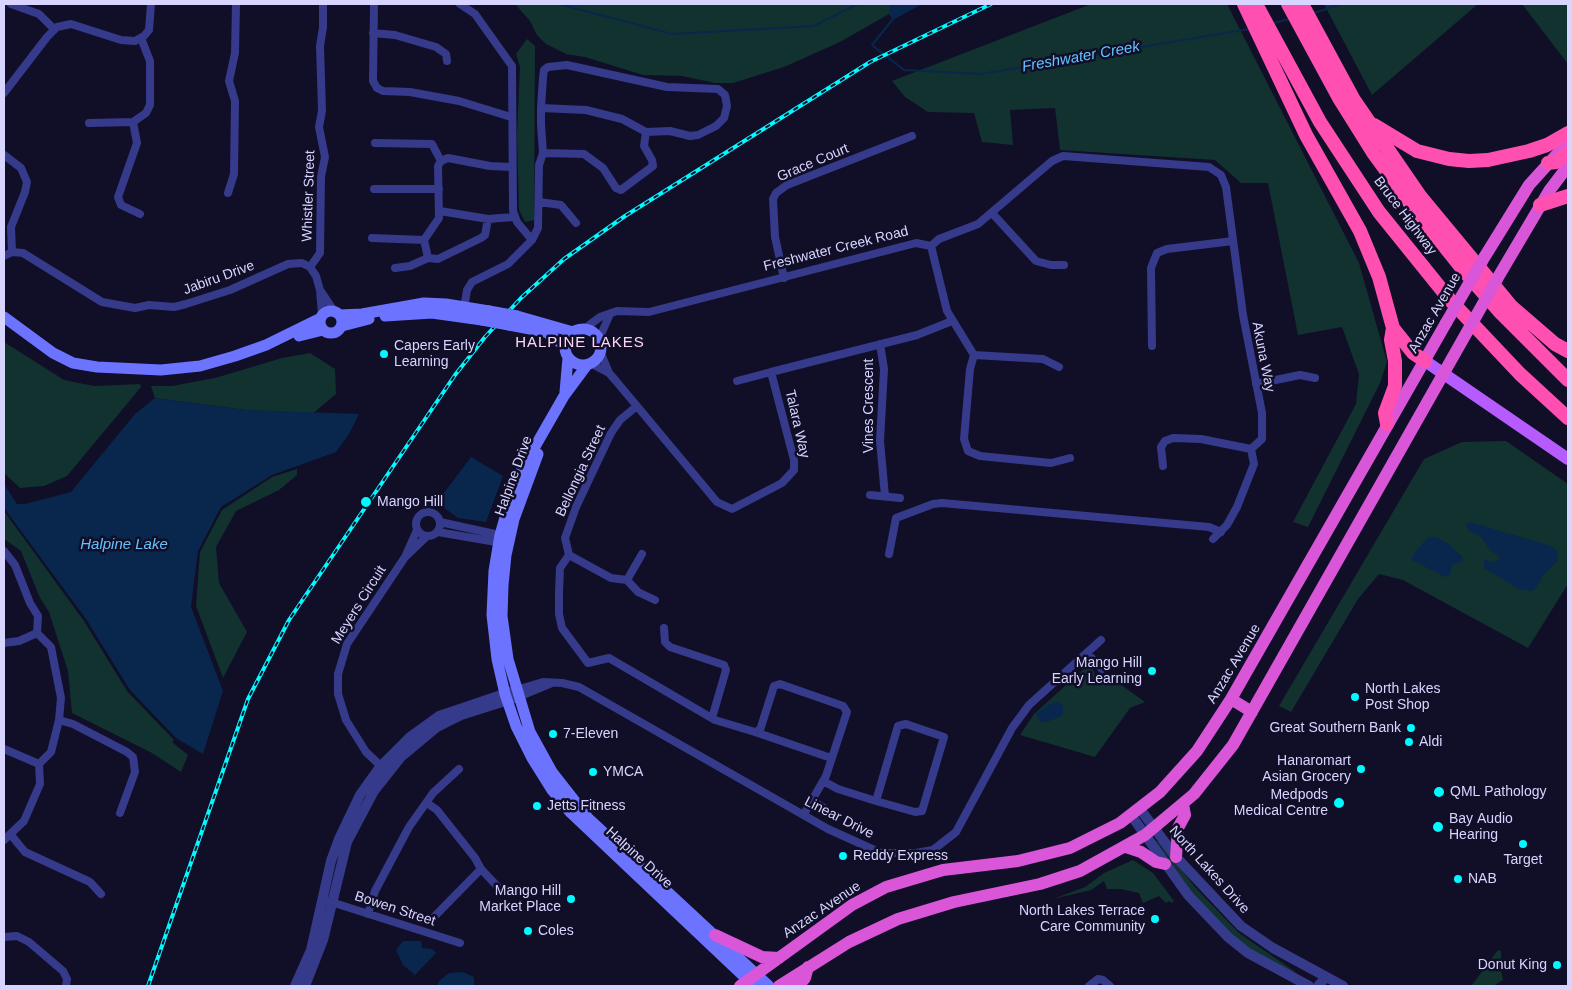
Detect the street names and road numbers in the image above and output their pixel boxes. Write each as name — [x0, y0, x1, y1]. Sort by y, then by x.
street label: Grace Court — [775, 140, 851, 186]
street label: Whistler Street — [299, 150, 319, 242]
street label: Bruce Highway — [1370, 173, 1440, 259]
street label: Freshwater Creek Road — [762, 223, 910, 275]
street label: Jabiru Drive — [181, 257, 257, 299]
street label: Anzac Avenue — [1405, 270, 1465, 356]
street label: Akuna Way — [1248, 321, 1278, 393]
street label: Vines Crescent — [861, 359, 877, 453]
street label: Talara Way — [781, 388, 813, 460]
street label: Bellongia Street — [553, 423, 609, 519]
street label: Halpine Drive — [492, 434, 536, 518]
street label: Meyers Circuit — [328, 563, 390, 647]
street label: Anzac Avenue — [1204, 621, 1264, 707]
street label: Linear Drive — [802, 793, 876, 843]
street label: North Lakes Drive — [1165, 823, 1253, 917]
street label: Halpine Drive — [602, 824, 676, 892]
street label: Anzac Avenue — [780, 878, 864, 942]
street label: Bowen Street — [352, 888, 438, 930]

